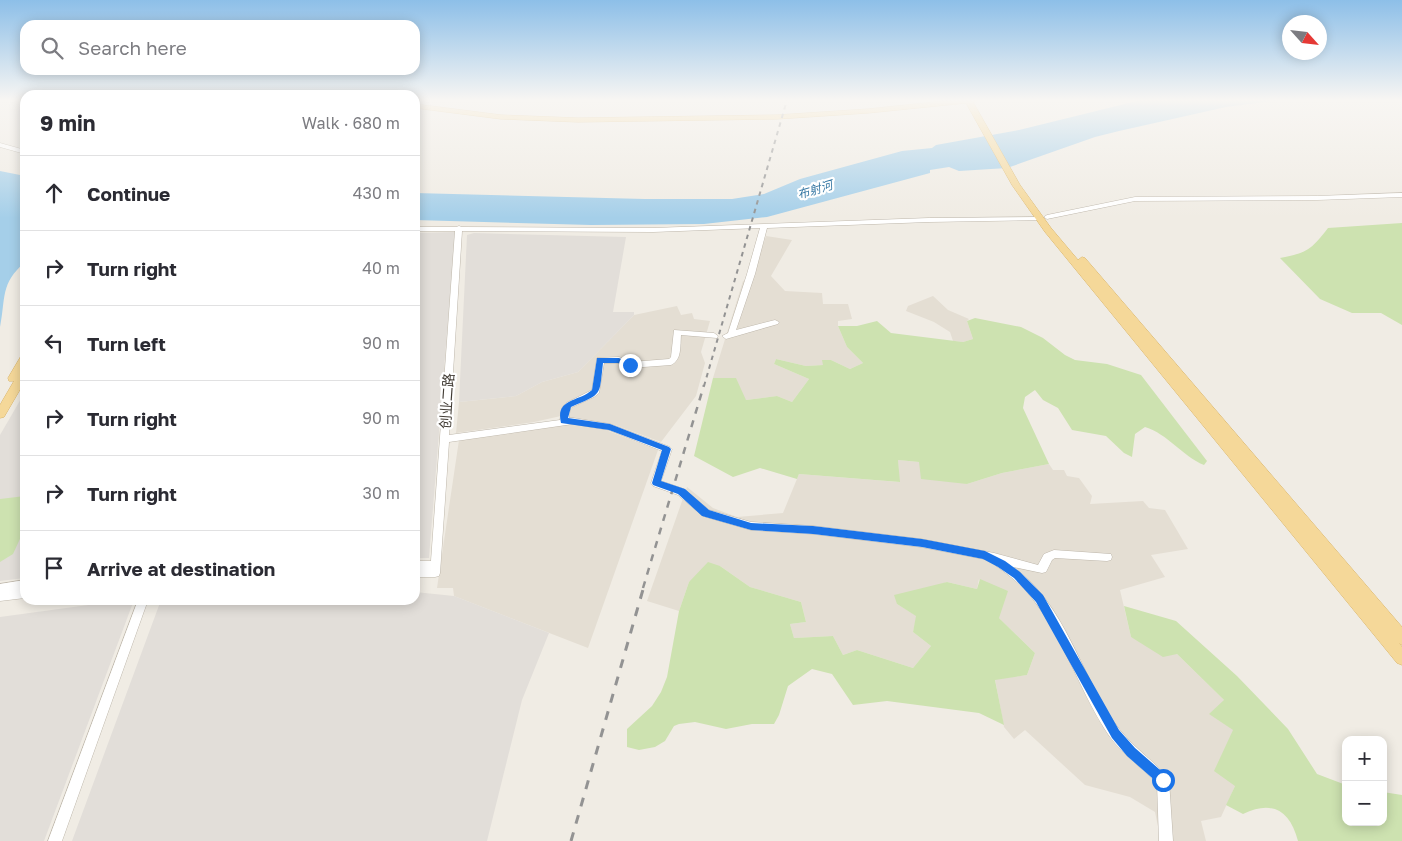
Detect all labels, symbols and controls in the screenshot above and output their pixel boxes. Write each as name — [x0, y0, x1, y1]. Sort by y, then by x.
north arrow — [1282, 15, 1327, 60]
search box — [20, 20, 420, 75]
icon: search — [38, 34, 66, 62]
text: Search here — [78, 36, 187, 59]
text: 9 min — [40, 110, 95, 136]
text: Walk · 680 m — [302, 113, 400, 133]
water label: 布射河 — [795, 177, 836, 202]
icon: ahead — [40, 179, 68, 207]
text: Continue — [87, 182, 170, 205]
text: 430 m — [353, 183, 400, 203]
icon: right — [40, 254, 68, 282]
text: Turn right — [87, 257, 177, 280]
text: 40 m — [362, 258, 400, 278]
icon: left — [40, 329, 68, 357]
text: Turn left — [87, 332, 166, 355]
text: 90 m — [362, 333, 400, 353]
route end — [619, 354, 642, 377]
street label: 创业二路 — [436, 372, 457, 429]
icon: right — [40, 404, 68, 432]
text: Turn right — [87, 407, 177, 430]
text: 90 m — [362, 408, 400, 428]
icon: right — [40, 479, 68, 507]
text: Turn right — [87, 482, 177, 505]
text: 30 m — [363, 483, 400, 503]
icon: arrive — [40, 554, 68, 582]
text: Arrive at destination — [87, 557, 275, 580]
map controls — [1342, 736, 1387, 826]
button: + — [1342, 736, 1387, 781]
route start — [1152, 769, 1175, 792]
button: − — [1342, 781, 1387, 826]

